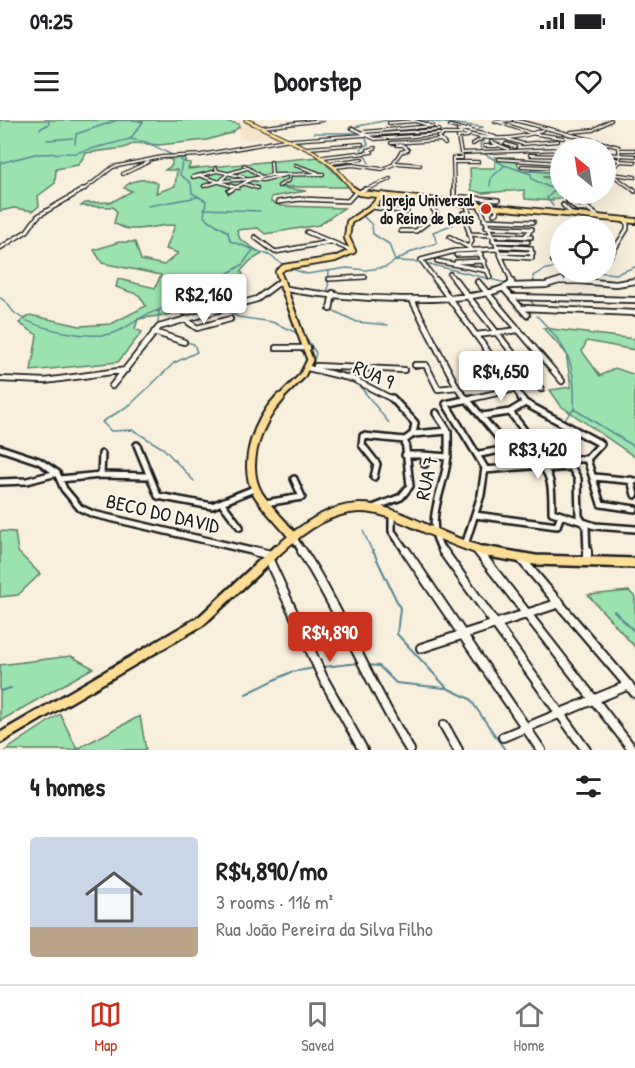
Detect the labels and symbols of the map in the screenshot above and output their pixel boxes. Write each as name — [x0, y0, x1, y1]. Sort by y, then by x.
north arrow — [550, 138, 616, 204]
place label: Igreja Universal do Reino de Deus — [380, 189, 475, 229]
marker: Igreja Universal do Reino de Deus — [479, 202, 493, 216]
pin: R$2,160 — [149, 274, 259, 325]
pin: R$4,650 — [446, 351, 556, 402]
street label: RUA 9 — [349, 353, 399, 395]
pin: R$3,420 — [483, 429, 593, 480]
street label: RUA 7 — [408, 453, 444, 502]
street label: BECO DO DAVID — [104, 487, 223, 539]
pin: R$4,890 — [275, 612, 385, 663]

